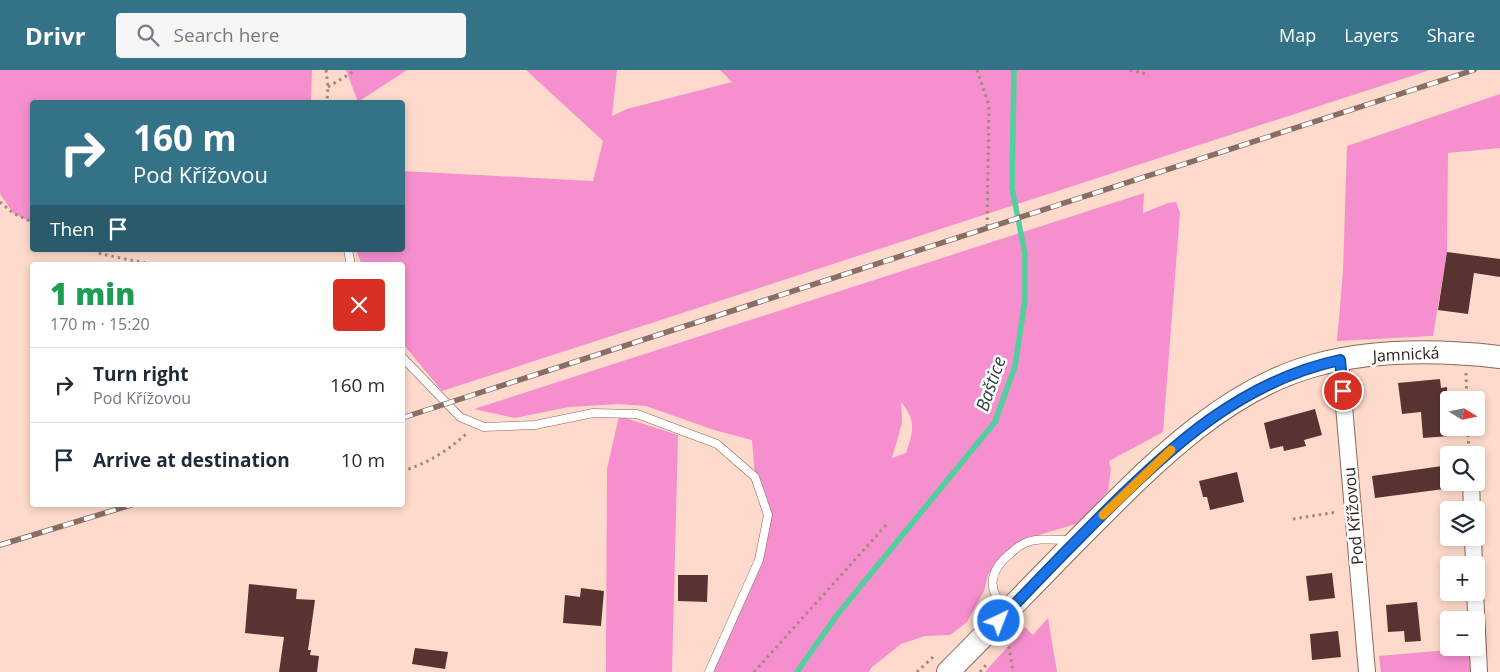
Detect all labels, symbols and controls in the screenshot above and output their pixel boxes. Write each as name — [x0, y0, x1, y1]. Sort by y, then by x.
search box — [116, 13, 466, 58]
text: Drivr — [25, 19, 86, 52]
icon: search — [134, 21, 162, 49]
text: Search here — [174, 22, 279, 48]
text: Map — [1279, 23, 1316, 47]
text: Layers — [1344, 23, 1399, 47]
text: Share — [1427, 23, 1475, 47]
text: 160 m — [133, 114, 237, 161]
icon: right — [50, 120, 115, 185]
text: Pod Křížovou — [133, 159, 268, 189]
icon: arrive — [104, 215, 132, 243]
text: Then — [50, 216, 94, 242]
text: 1 min — [50, 273, 135, 314]
button: close — [333, 279, 385, 331]
text: 170 m · 15:20 — [50, 313, 150, 335]
street label: Jamnická — [1370, 341, 1440, 367]
water label: Baštice — [970, 353, 1011, 414]
text: Turn right — [93, 361, 188, 387]
pin — [1322, 370, 1364, 412]
icon: right — [50, 371, 78, 399]
text: 160 m — [330, 372, 385, 398]
icon: arrive — [1329, 377, 1357, 405]
text: Pod Křížovou — [93, 387, 191, 409]
north arrow — [1440, 391, 1485, 436]
map controls — [1440, 391, 1485, 656]
icon: arrive — [50, 446, 78, 474]
button: search — [1440, 446, 1485, 491]
text: Arrive at destination — [93, 447, 290, 473]
text: 10 m — [341, 447, 385, 473]
street label: Pod Křížovou — [1338, 466, 1368, 566]
button: layers — [1440, 501, 1485, 546]
button: + — [1440, 556, 1485, 601]
position arrow — [972, 594, 1024, 646]
button: − — [1440, 611, 1485, 656]

